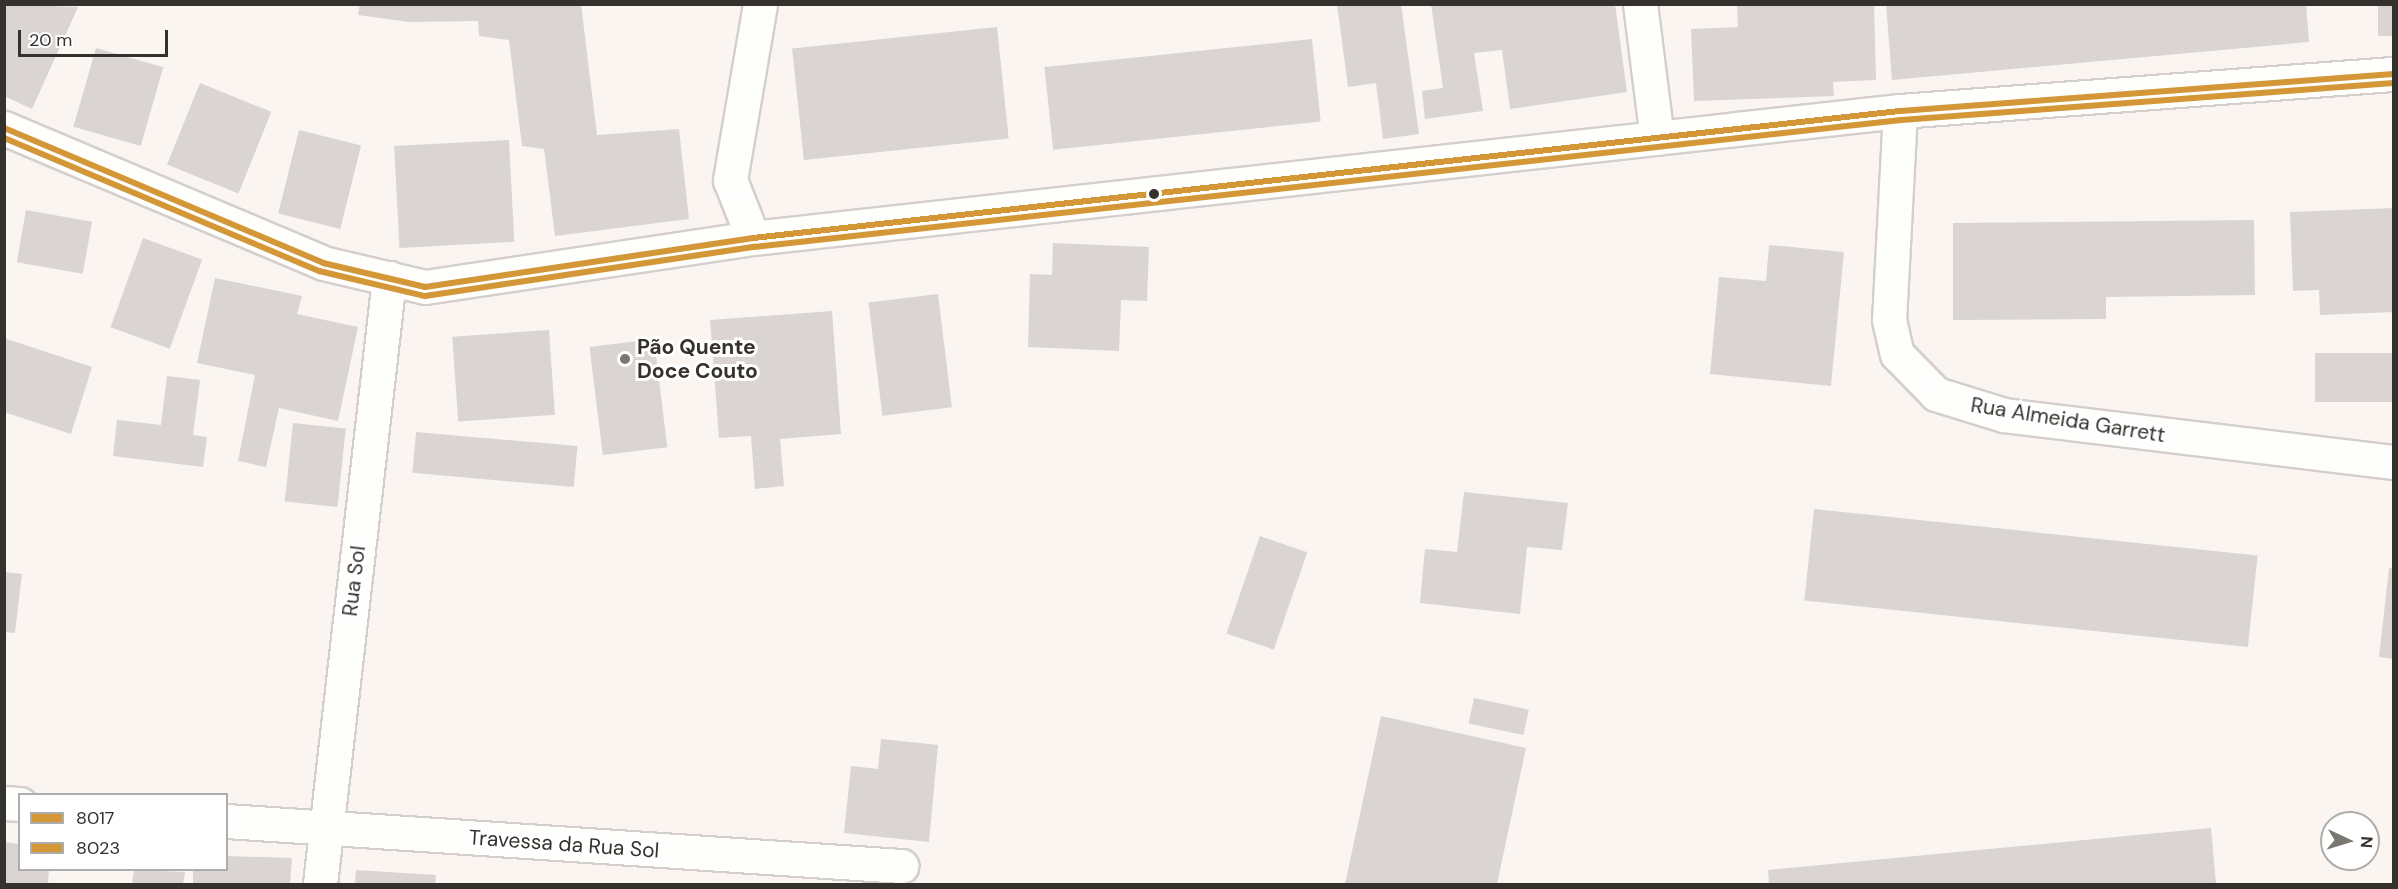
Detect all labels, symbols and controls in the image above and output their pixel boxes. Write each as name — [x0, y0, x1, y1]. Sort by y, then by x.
scale bar — [21, 18, 171, 56]
text: 20 m — [29, 28, 72, 52]
unlabelled marker — [1148, 188, 1160, 200]
place label: Pão Quente Doce Couto — [637, 334, 758, 384]
marker: Pão Quente Doce Couto — [618, 352, 632, 366]
street label: Rua Almeida Garrett — [1969, 392, 2167, 448]
street label: Rua Sol — [337, 544, 371, 618]
legend — [18, 793, 228, 871]
text: 8017 — [76, 806, 114, 830]
north arrow — [2320, 811, 2380, 871]
street label: Travessa da Rua Sol — [468, 825, 660, 863]
text: 8023 — [76, 836, 120, 860]
text: N — [2356, 836, 2377, 849]

